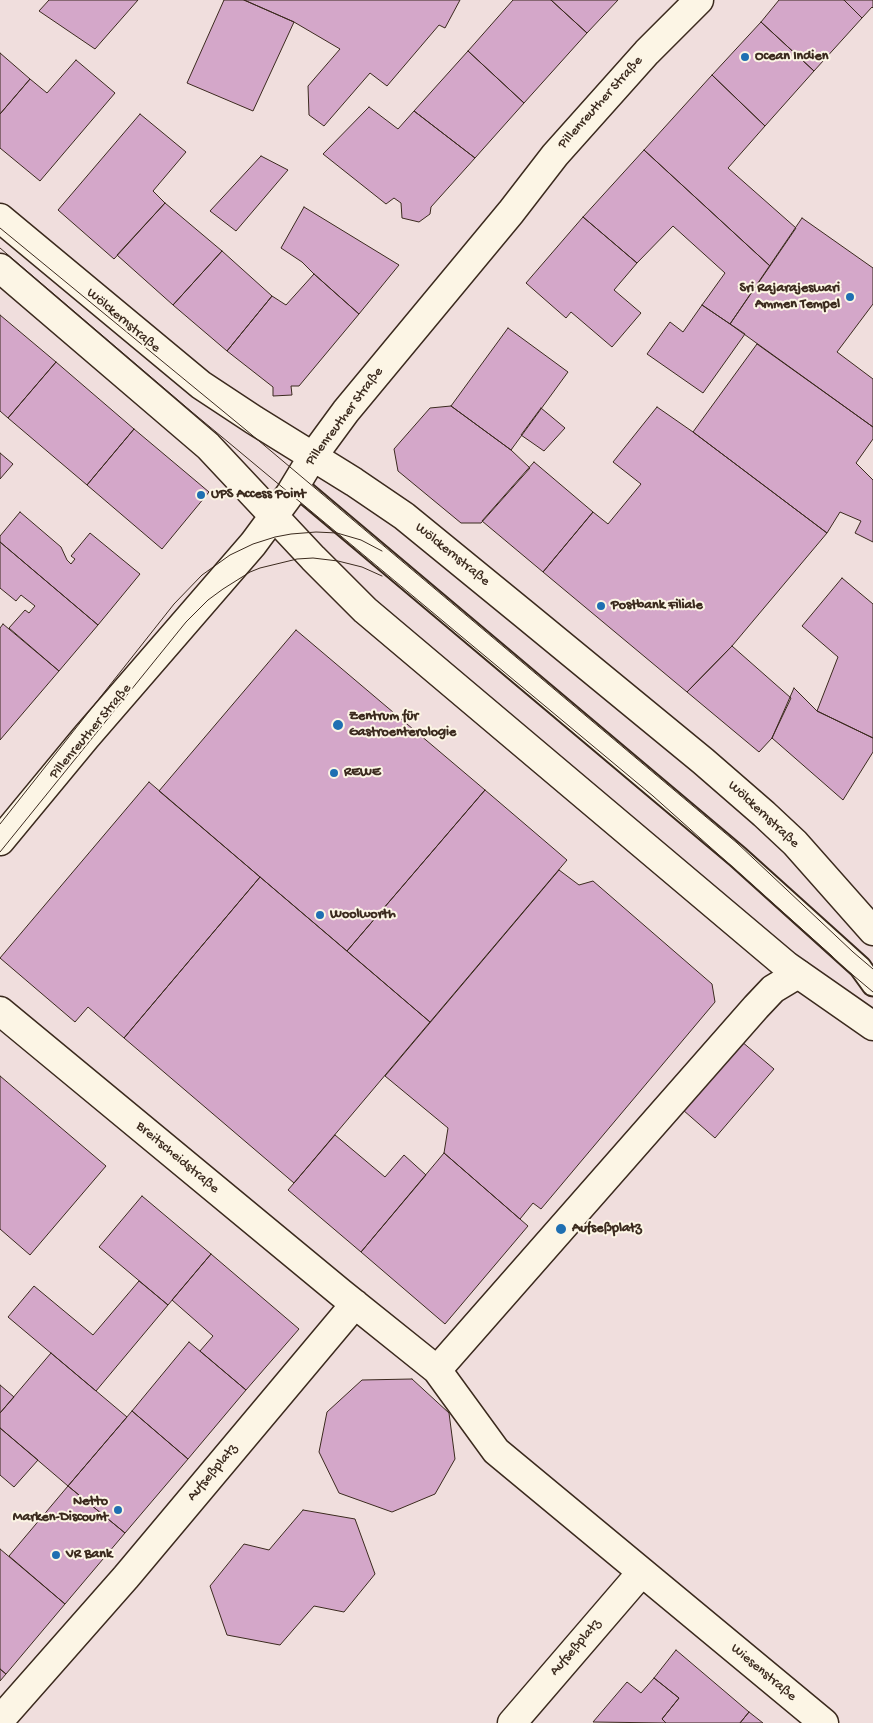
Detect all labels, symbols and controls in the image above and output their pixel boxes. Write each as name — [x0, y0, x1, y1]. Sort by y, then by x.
place label: Ocean Indien — [755, 49, 828, 65]
marker: Ocean Indien — [739, 51, 751, 63]
street label: Pillenreuther Straße — [555, 53, 647, 153]
place label: Sri Rajarajeswari Ammen Tempel — [739, 281, 840, 314]
street label: Wölckernstraße — [83, 285, 163, 357]
marker: Sri Rajarajeswari Ammen Tempel — [844, 291, 856, 303]
street label: Pillenreuther Straße — [302, 364, 388, 470]
place label: UPS Access Point — [211, 487, 306, 503]
marker: UPS Access Point — [195, 489, 207, 501]
street label: Wölckernstraße — [411, 520, 493, 590]
place label: Postbank Filiale — [611, 598, 703, 614]
marker: Postbank Filiale — [595, 600, 607, 612]
street label: Pillenreuther Straße — [46, 681, 136, 783]
place label: Zentrum für Gastroenterologie — [349, 709, 456, 742]
marker: Zentrum für Gastroenterologie — [331, 718, 345, 732]
place label: REWE — [344, 765, 381, 781]
marker: REWE — [328, 767, 340, 779]
street label: Wölckernstraße — [724, 778, 802, 852]
place label: Woolworth — [330, 907, 396, 923]
marker: Woolworth — [314, 909, 326, 921]
street label: Breitscheidstraße — [132, 1118, 222, 1198]
place label: Aufseßplatz — [572, 1221, 642, 1237]
marker: Aufseßplatz — [554, 1222, 568, 1236]
street label: Aufseßplatz — [184, 1441, 242, 1505]
place label: Netto Marken-Discount — [13, 1494, 108, 1526]
marker: Netto Marken-Discount — [112, 1504, 124, 1516]
place label: VR Bank — [66, 1547, 112, 1563]
marker: VR Bank — [50, 1549, 62, 1561]
street label: Aufseßplatz — [547, 1616, 605, 1680]
street label: Wiesenstraße — [727, 1641, 799, 1705]

